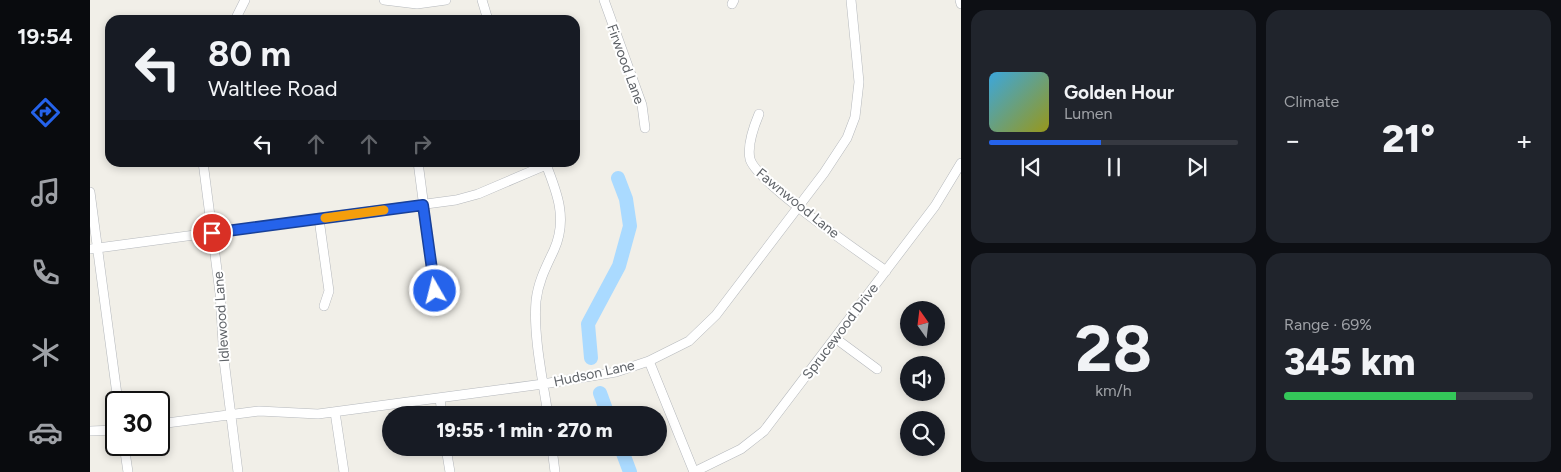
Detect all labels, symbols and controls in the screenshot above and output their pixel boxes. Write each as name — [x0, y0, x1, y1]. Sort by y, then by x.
street label: Firwood Lane — [603, 22, 648, 107]
text: 19:54 — [17, 23, 73, 50]
text: 80 m — [208, 33, 291, 75]
icon: left — [125, 35, 190, 100]
text: Waltlee Road — [208, 75, 338, 102]
text: Golden Hour — [1064, 81, 1174, 104]
text: Climate — [1284, 92, 1339, 111]
icon: directions — [28, 95, 63, 130]
text: Lumen — [1064, 104, 1113, 123]
text: 21° — [1382, 116, 1435, 162]
text: − — [1284, 123, 1301, 157]
text: + — [1516, 123, 1533, 157]
icon: left — [249, 130, 277, 158]
icon: ahead — [302, 130, 330, 158]
icon: ahead — [355, 130, 383, 158]
icon: right — [408, 130, 436, 158]
icon: previous — [1017, 153, 1045, 181]
icon: pause — [1100, 153, 1128, 181]
icon: next — [1183, 153, 1211, 181]
street label: Fawnwood Lane — [753, 165, 843, 242]
icon: music — [28, 175, 63, 210]
pin — [191, 212, 233, 254]
icon: arrive — [198, 219, 226, 247]
icon: phone — [28, 255, 63, 290]
position arrow — [408, 264, 460, 316]
street label: Idlewood Lane — [210, 271, 233, 363]
street label: Sprucewood Drive — [799, 280, 882, 383]
north arrow — [900, 301, 945, 346]
map controls — [900, 301, 945, 456]
text: 28 — [1075, 309, 1152, 387]
text: Range · 69% — [1284, 315, 1372, 334]
icon: climate — [28, 335, 63, 370]
text: 345 km — [1284, 339, 1416, 385]
button: sound — [900, 356, 945, 401]
street label: Hudson Lane — [552, 357, 636, 390]
text: km/h — [1095, 381, 1132, 400]
speed limit sign: 30 — [105, 391, 170, 456]
button: search — [900, 411, 945, 456]
icon: car — [28, 415, 63, 450]
text: 19:55 · 1 min · 270 m — [436, 419, 613, 442]

